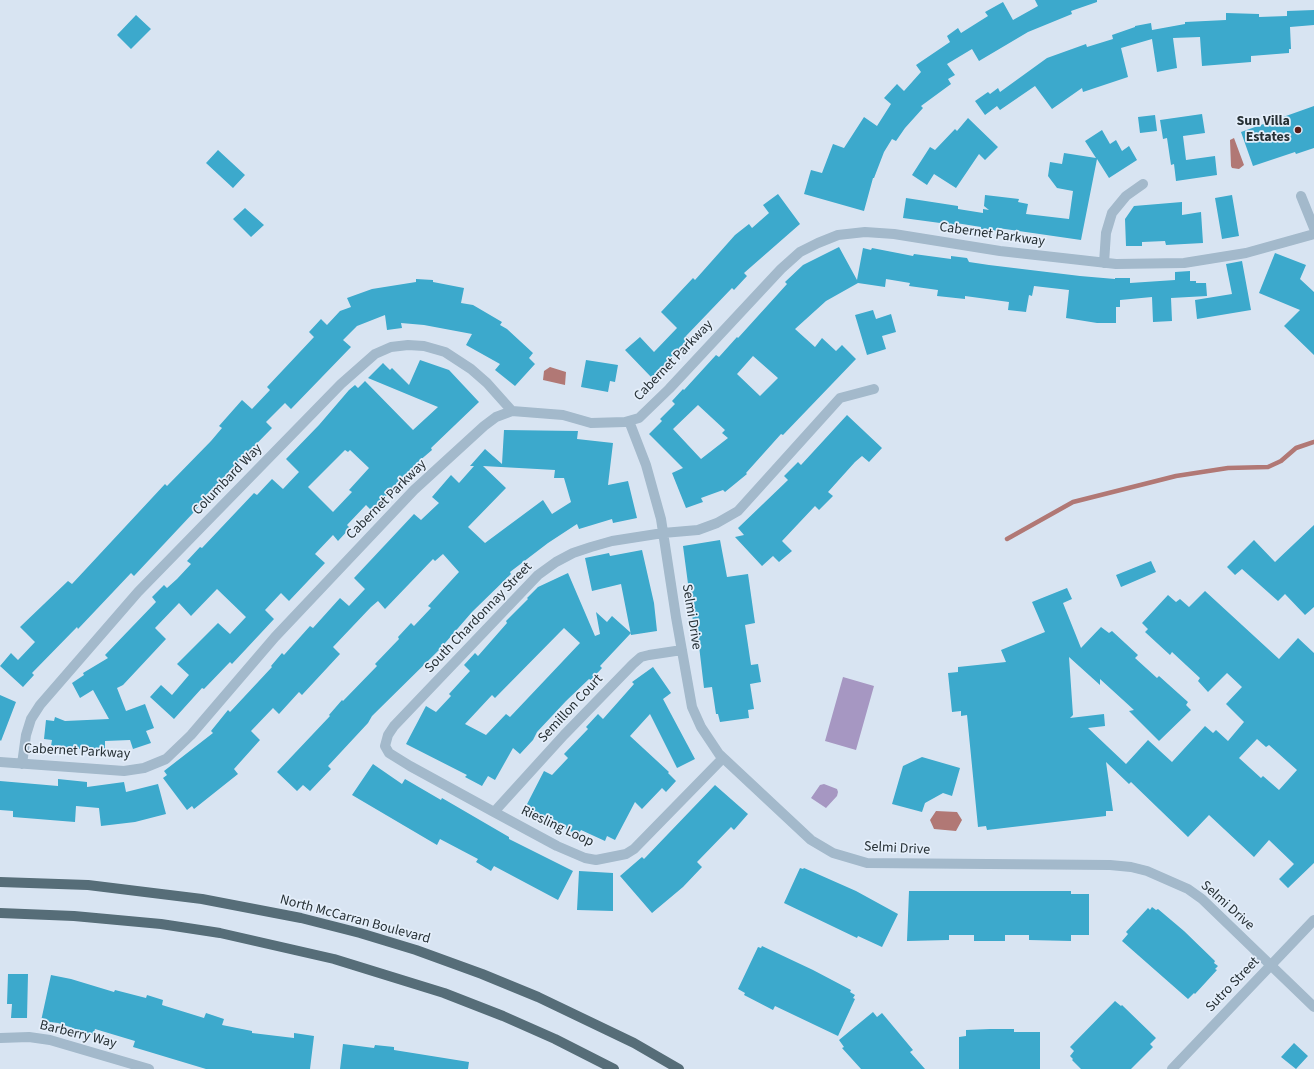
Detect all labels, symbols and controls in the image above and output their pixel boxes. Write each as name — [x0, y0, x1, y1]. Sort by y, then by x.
place label: Sun Villa Estates — [1236, 114, 1290, 146]
marker: Sun Villa Estates — [1293, 125, 1303, 135]
street label: Cabernet Parkway — [938, 219, 1046, 251]
street label: Cabernet Parkway — [631, 317, 717, 405]
street label: Columbard Way — [190, 441, 266, 519]
street label: Cabernet Parkway — [343, 456, 431, 544]
street label: South Chardonnay Street — [422, 559, 536, 677]
street label: Selmi Drive — [678, 583, 704, 651]
street label: Semillon Court — [535, 671, 607, 747]
street label: Cabernet Parkway — [23, 741, 131, 763]
street label: Riesling Loop — [518, 803, 596, 851]
street label: Selmi Drive — [864, 839, 930, 859]
street label: Selmi Drive — [1197, 878, 1257, 934]
street label: North McCarran Boulevard — [278, 892, 432, 948]
street label: Sutro Street — [1203, 954, 1263, 1016]
street label: Barberry Way — [38, 1017, 118, 1053]

